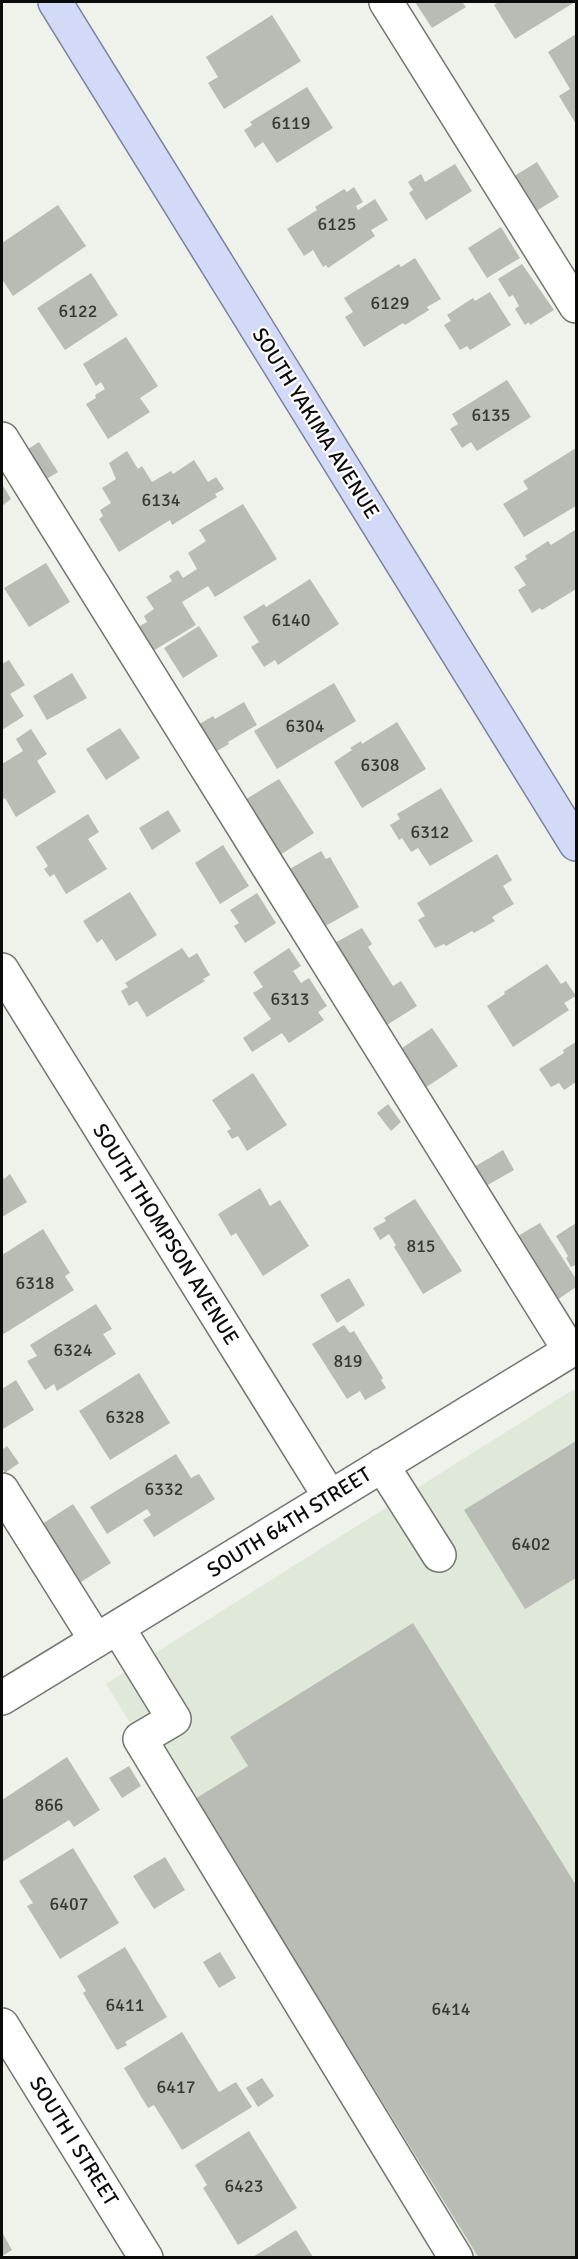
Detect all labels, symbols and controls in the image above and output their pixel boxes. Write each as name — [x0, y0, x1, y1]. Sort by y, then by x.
house number: 6119 — [272, 112, 310, 134]
house number: 6125 — [318, 213, 356, 235]
house number: 6129 — [371, 292, 409, 314]
house number: 6122 — [59, 300, 97, 322]
street label: SOUTH YAKIMA AVENUE — [247, 323, 385, 523]
house number: 6135 — [472, 404, 510, 426]
house number: 6134 — [142, 489, 181, 511]
house number: 6140 — [272, 609, 310, 631]
house number: 6304 — [286, 715, 325, 737]
house number: 6308 — [361, 754, 399, 776]
house number: 6312 — [411, 821, 449, 843]
house number: 6313 — [271, 988, 309, 1010]
street label: SOUTH THOMPSON AVENUE — [87, 1119, 245, 1349]
house number: 815 — [406, 1235, 436, 1257]
house number: 6318 — [16, 1272, 54, 1294]
house number: 6324 — [54, 1339, 93, 1361]
house number: 819 — [333, 1350, 363, 1372]
house number: 6328 — [106, 1406, 144, 1428]
street label: SOUTH 64TH STREET — [202, 1461, 376, 1583]
house number: 6332 — [145, 1478, 183, 1500]
house number: 6402 — [512, 1533, 550, 1555]
house number: 866 — [34, 1794, 64, 1816]
house number: 6407 — [50, 1893, 88, 1915]
house number: 6411 — [106, 1994, 144, 2016]
house number: 6414 — [432, 1998, 471, 2020]
street label: SOUTH I STREET — [24, 2072, 124, 2211]
house number: 6417 — [157, 2076, 195, 2098]
house number: 6423 — [225, 2175, 263, 2197]

